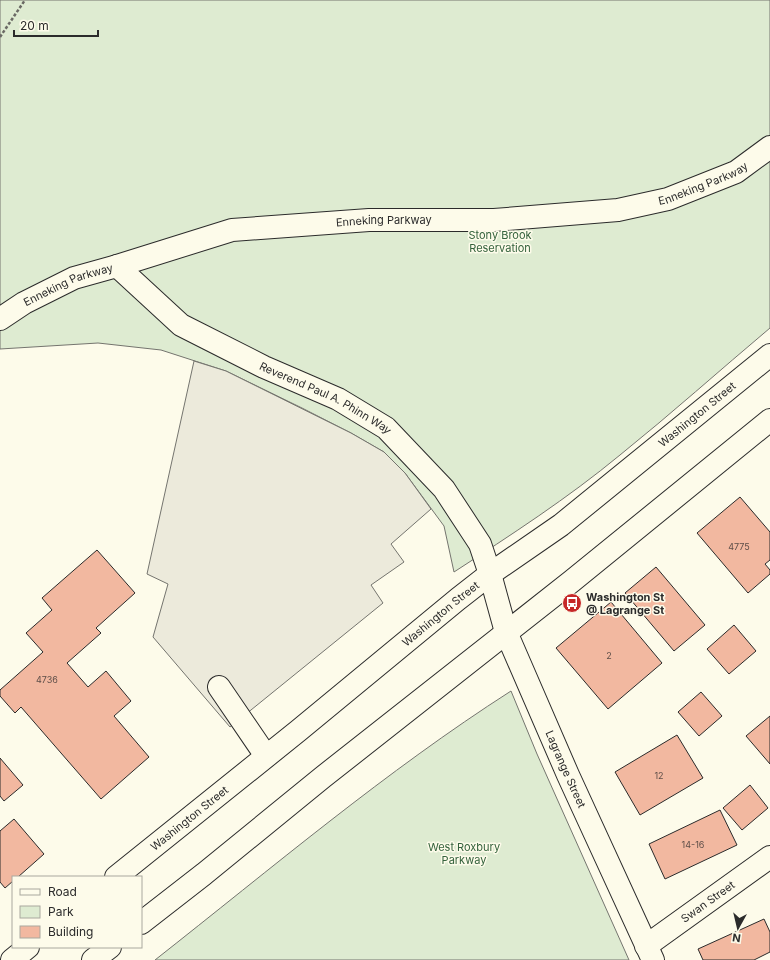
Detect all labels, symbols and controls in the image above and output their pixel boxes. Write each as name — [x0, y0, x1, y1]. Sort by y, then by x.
scale bar — [14, 12, 98, 38]
text: 20 m — [20, 18, 49, 33]
street label: Enneking Parkway — [657, 159, 751, 208]
street label: Enneking Parkway — [335, 213, 432, 229]
park label: Stony Brook Reservation — [468, 228, 532, 255]
street label: Enneking Parkway — [21, 260, 115, 309]
street label: Reverend Paul A. Phinn Way — [257, 359, 395, 437]
street label: Washington Street — [656, 379, 739, 450]
house number: 4775 — [728, 541, 750, 552]
street label: Washington Street — [399, 578, 482, 649]
place label: Washington St @ Lagrange St — [586, 590, 664, 617]
bus stop icon: Washington St @ Lagrange St — [561, 592, 583, 614]
house number: 2 — [606, 650, 612, 661]
house number: 4736 — [36, 674, 58, 685]
street label: Lagrange Street — [542, 728, 589, 810]
house number: 12 — [654, 770, 664, 781]
street label: Washington Street — [148, 783, 231, 854]
house number: 14-16 — [682, 839, 705, 850]
park label: West Roxbury Parkway — [428, 840, 500, 867]
legend — [12, 876, 142, 948]
street label: Swan Street — [678, 877, 738, 926]
text: Road — [48, 884, 77, 899]
text: Park — [48, 904, 74, 919]
north arrow — [718, 908, 758, 948]
text: Building — [48, 924, 93, 939]
text: N — [731, 930, 742, 945]

